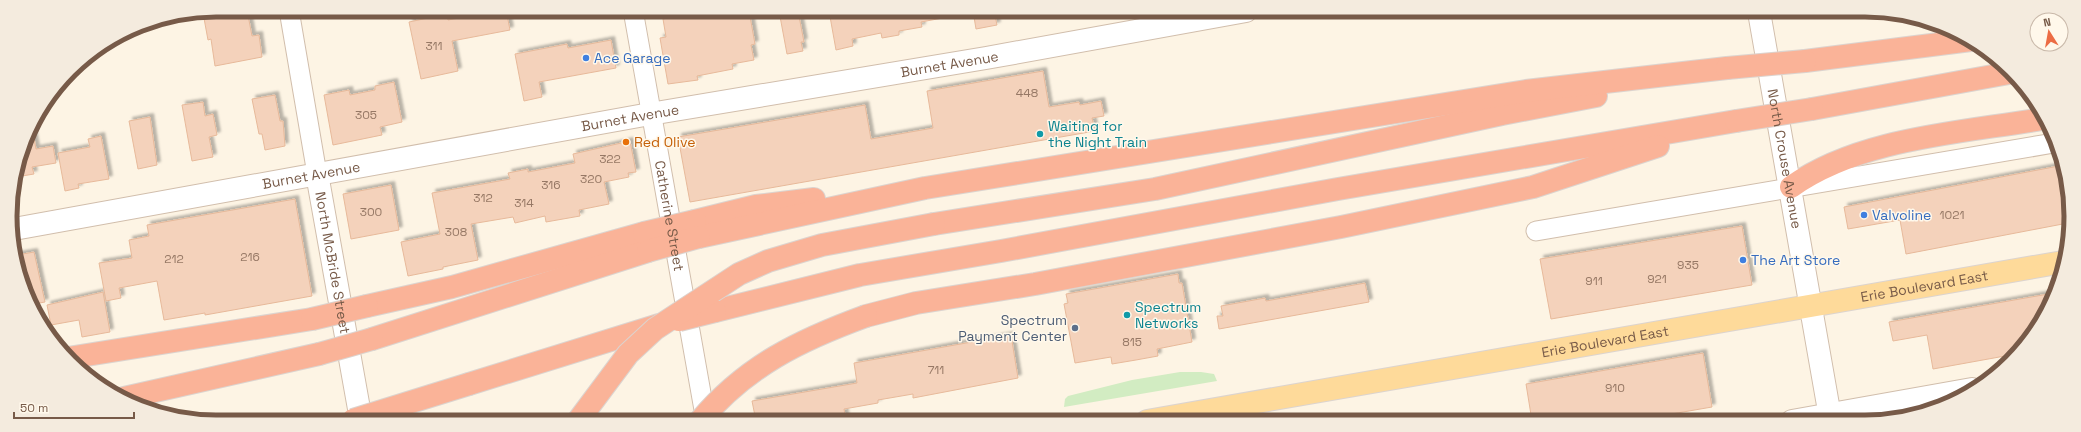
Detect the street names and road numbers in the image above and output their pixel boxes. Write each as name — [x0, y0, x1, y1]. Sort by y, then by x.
street label: Burnet Avenue — [899, 47, 1000, 81]
street label: North Crouse Avenue — [1764, 87, 1806, 230]
street label: Burnet Avenue — [580, 100, 680, 135]
street label: Burnet Avenue — [261, 158, 362, 193]
street label: Catherine Street — [651, 159, 688, 272]
street label: North McBride Street — [311, 190, 354, 335]
street label: Erie Boulevard East — [1859, 266, 1990, 306]
street label: Erie Boulevard East — [1540, 322, 1670, 361]

